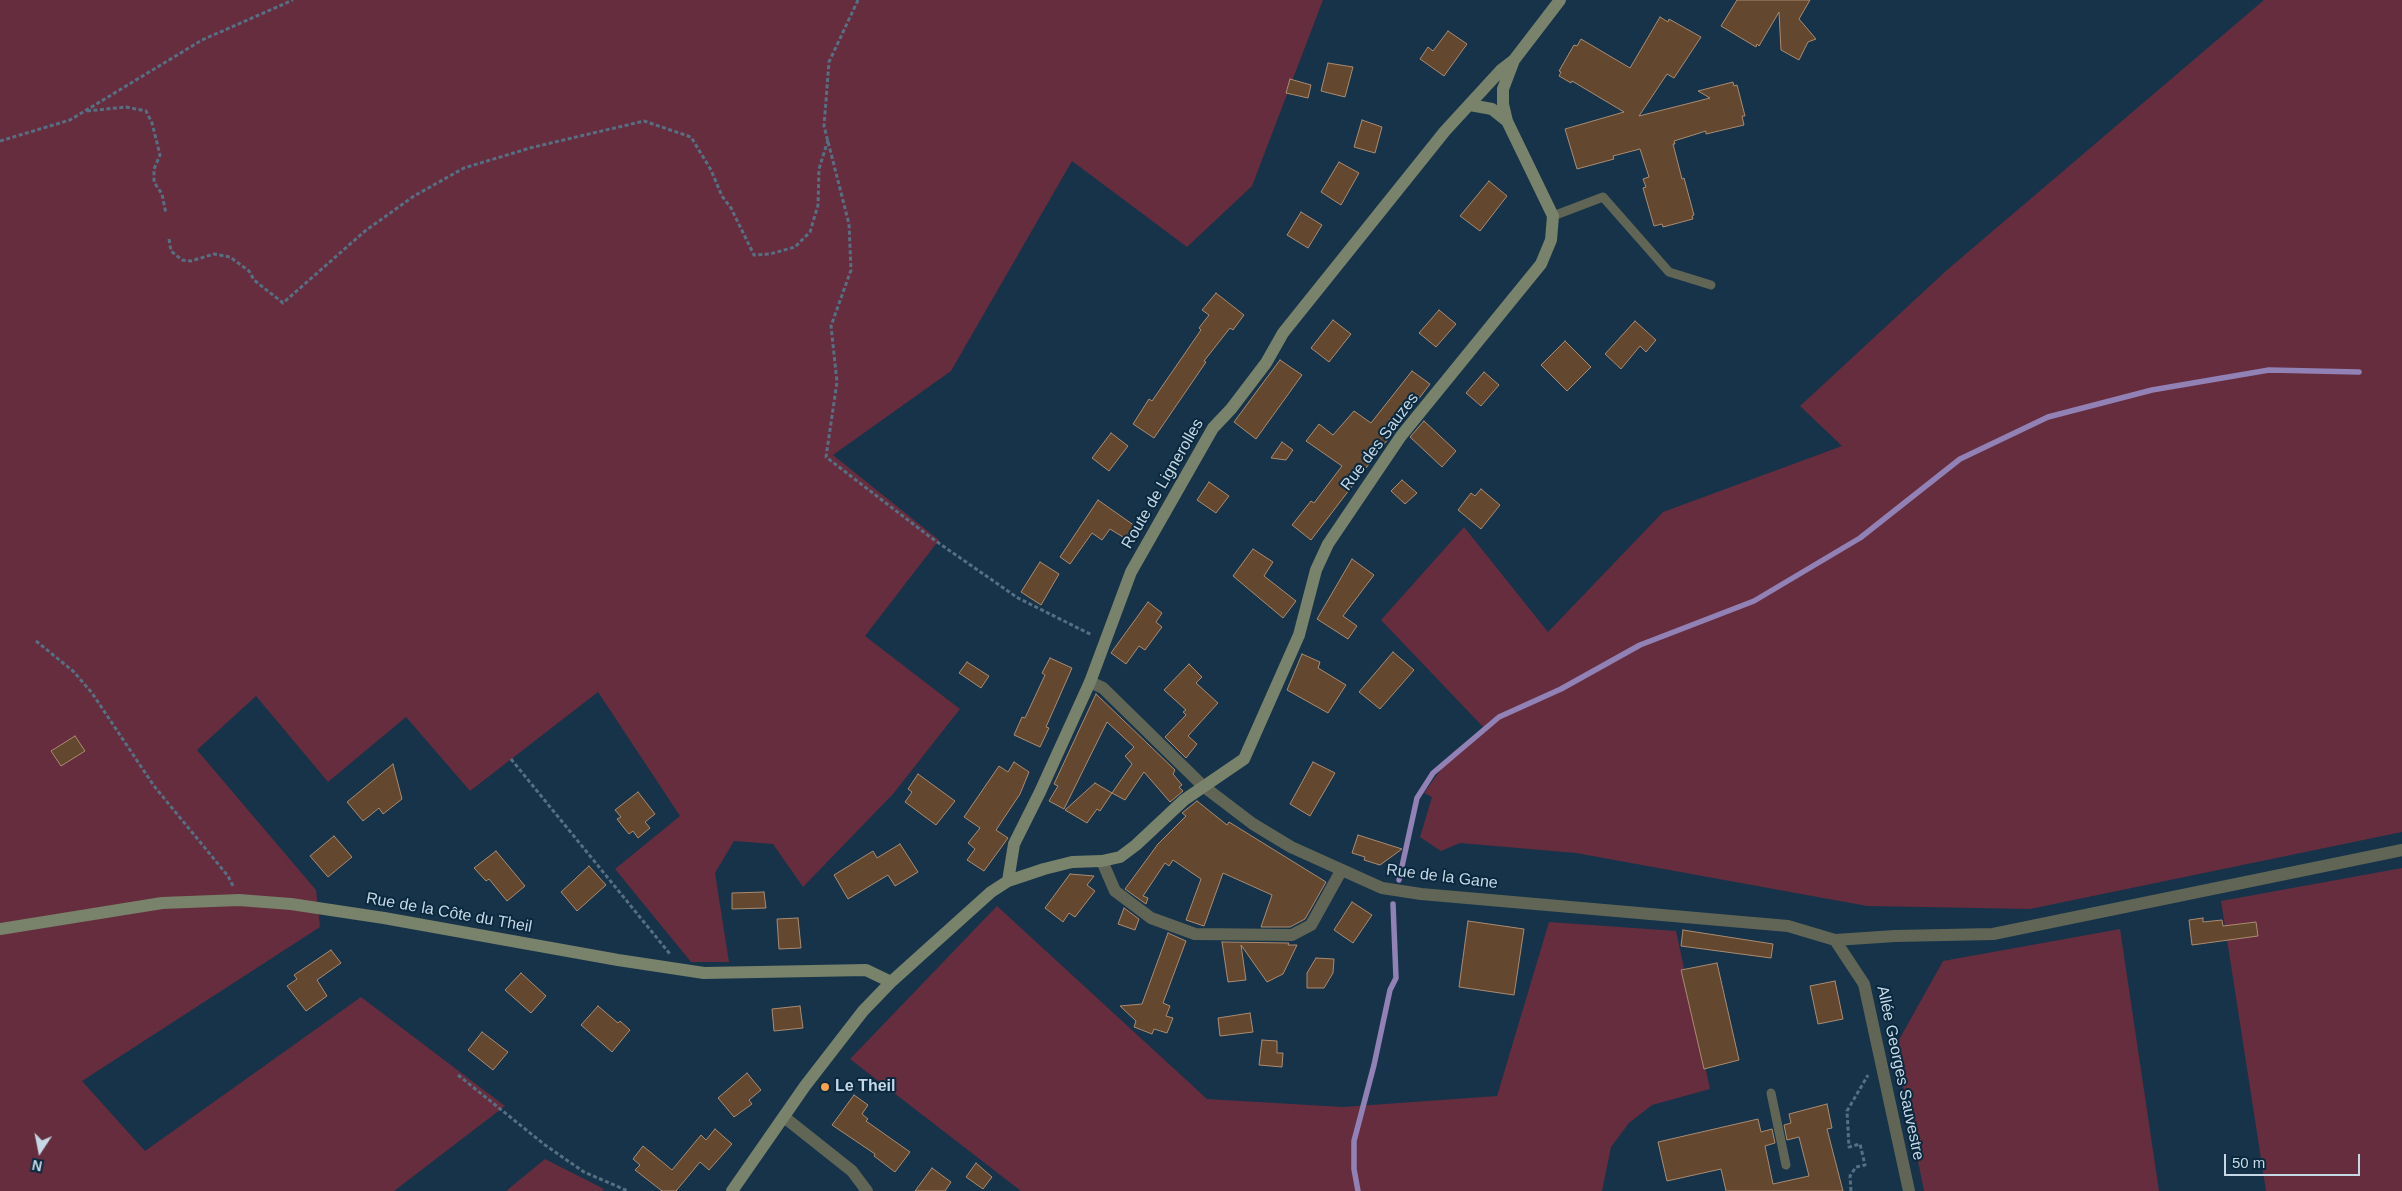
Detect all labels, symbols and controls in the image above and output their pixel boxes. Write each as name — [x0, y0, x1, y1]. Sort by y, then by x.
street label: Rue des Sauzes — [1337, 389, 1423, 495]
street label: Route de Lignerolles — [1118, 416, 1208, 552]
street label: Rue de la Gane — [1385, 861, 1499, 893]
street label: Rue de la Côte du Theil — [365, 889, 533, 937]
street label: Allée Georges Sauvestre — [1872, 984, 1928, 1162]
place label: Le Theil — [835, 1077, 895, 1097]
marker: Le Theil — [819, 1081, 831, 1093]
north arrow — [15, 1126, 65, 1176]
scale bar — [2227, 1144, 2363, 1176]
text: 50 m — [2232, 1154, 2265, 1171]
text: N — [31, 1157, 44, 1175]

